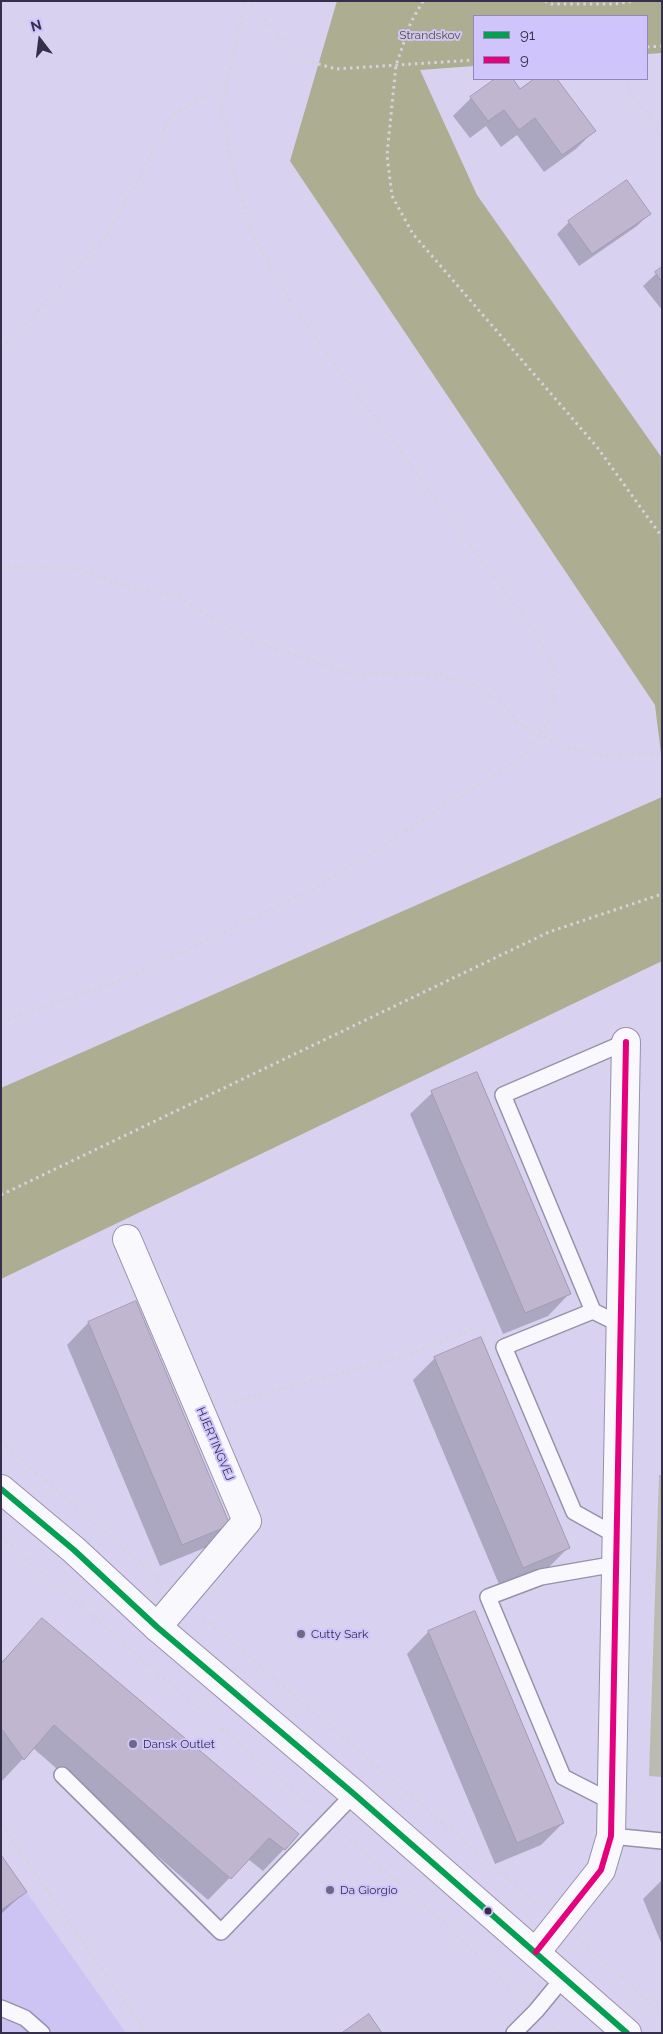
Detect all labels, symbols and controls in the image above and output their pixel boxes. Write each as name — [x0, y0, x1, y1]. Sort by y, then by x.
north arrow — [15, 15, 65, 65]
legend — [473, 15, 648, 80]
text: N — [29, 16, 43, 35]
text: 91 — [520, 26, 535, 44]
park label: Strandskov — [399, 28, 461, 42]
text: 9 — [520, 51, 529, 69]
street label: HJERTINGVEJ — [193, 1405, 237, 1483]
place label: Cutty Sark — [311, 1627, 368, 1641]
marker: Cutty Sark — [295, 1628, 307, 1640]
place label: Dansk Outlet — [143, 1737, 215, 1751]
marker: Dansk Outlet — [127, 1738, 139, 1750]
place label: Da Giorgio — [340, 1883, 398, 1897]
marker: Da Giorgio — [324, 1884, 336, 1896]
unlabelled marker — [483, 1906, 493, 1916]

